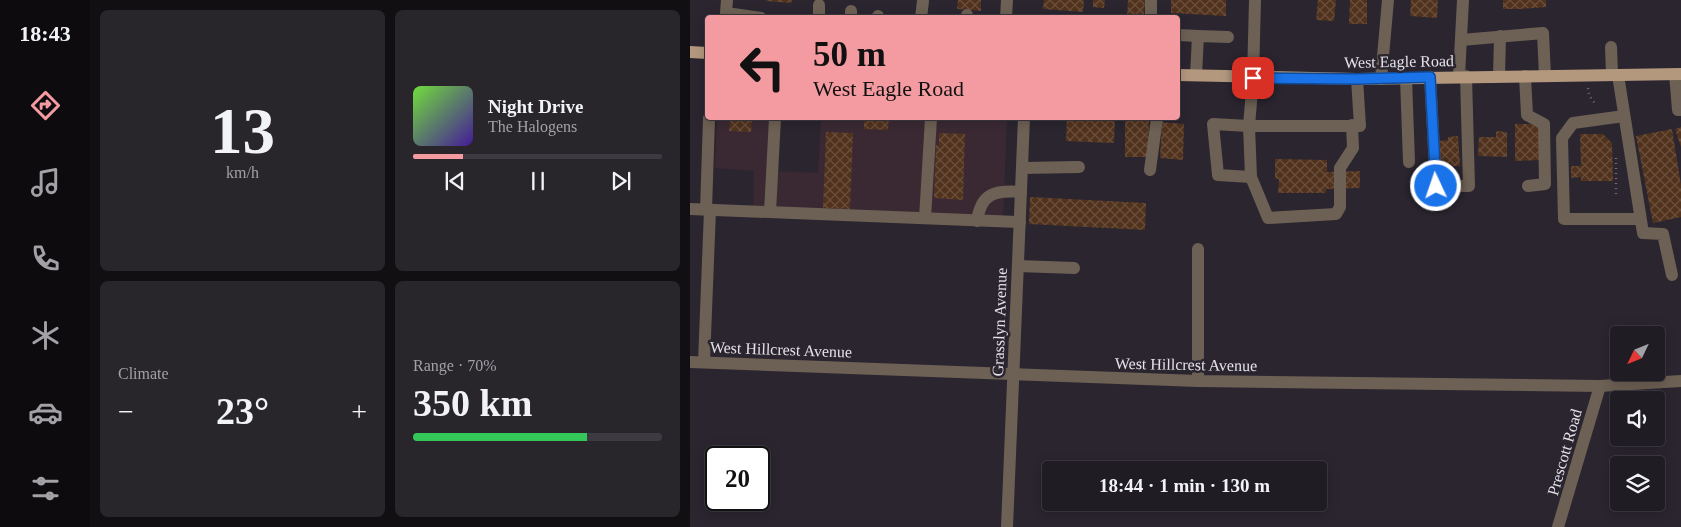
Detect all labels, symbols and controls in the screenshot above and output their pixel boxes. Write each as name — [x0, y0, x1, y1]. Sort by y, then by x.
text: 18:43 — [19, 21, 71, 46]
icon: left — [730, 35, 795, 100]
text: 50 m — [813, 35, 886, 74]
street label: West Eagle Road — [1344, 52, 1454, 72]
pin — [1232, 57, 1274, 99]
icon: arrive — [1239, 64, 1267, 92]
text: West Eagle Road — [813, 76, 964, 101]
icon: directions — [28, 88, 63, 123]
text: 13 — [210, 95, 275, 167]
text: Night Drive — [488, 96, 584, 117]
text: The Halogens — [488, 118, 577, 135]
position arrow — [1409, 159, 1461, 211]
text: km/h — [226, 164, 259, 181]
icon: music — [28, 165, 63, 200]
icon: previous — [441, 167, 469, 195]
icon: pause — [524, 167, 552, 195]
icon: next — [607, 167, 635, 195]
icon: phone — [28, 241, 63, 276]
street label: Grasslyn Avenue — [989, 267, 1011, 377]
icon: climate — [28, 318, 63, 353]
north arrow — [1610, 326, 1665, 381]
map controls — [1610, 326, 1665, 511]
street label: West Hillcrest Avenue — [710, 339, 852, 360]
street label: West Hillcrest Avenue — [1115, 355, 1257, 374]
text: Range · 70% — [413, 357, 497, 374]
text: Climate — [118, 365, 169, 382]
text: 350 km — [413, 382, 532, 424]
text: 23° — [216, 390, 269, 432]
button: sound — [1610, 391, 1665, 446]
icon: car — [28, 395, 63, 430]
text: − — [118, 396, 134, 427]
text: + — [351, 396, 367, 427]
street label: Prescott Road — [1544, 407, 1585, 497]
speed limit sign: 20 — [705, 446, 770, 511]
button: layers — [1610, 456, 1665, 511]
icon: filters — [28, 471, 63, 506]
text: 18:44 · 1 min · 130 m — [1099, 475, 1270, 496]

